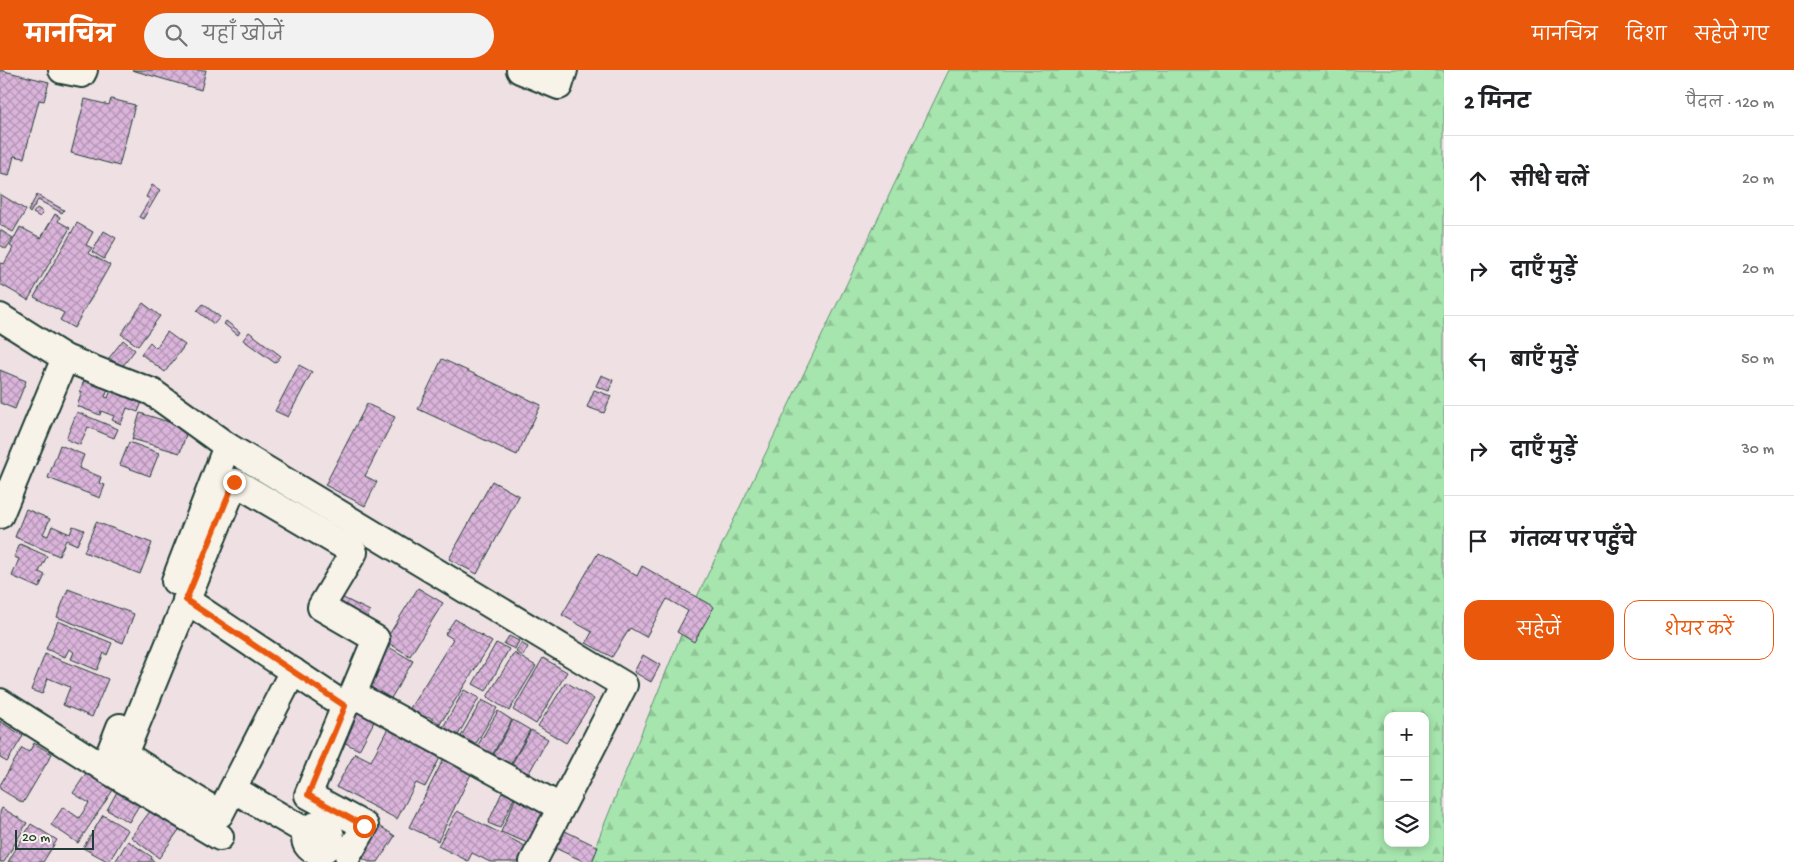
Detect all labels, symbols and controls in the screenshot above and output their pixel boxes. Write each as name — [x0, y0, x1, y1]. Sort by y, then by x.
search box — [144, 13, 494, 58]
icon: search — [162, 21, 190, 49]
text: मानचित्र — [25, 23, 114, 52]
text: यहाँ खोजें — [202, 25, 284, 48]
text: मानचित्र — [1532, 26, 1598, 47]
text: दिशा — [1626, 26, 1667, 47]
text: सहेजे गए — [1695, 26, 1769, 47]
text: 2 मिनट — [1464, 92, 1530, 117]
text: पैदल · 120 m — [1686, 95, 1774, 114]
icon: ahead — [1464, 167, 1492, 195]
text: सीधे चलें — [1511, 171, 1588, 194]
text: 20 m — [1742, 171, 1774, 190]
icon: right — [1464, 257, 1492, 285]
text: दाएँ मुड़ें — [1511, 261, 1577, 284]
text: 20 m — [1742, 261, 1774, 280]
icon: left — [1464, 347, 1492, 375]
text: बाएँ मुड़ें — [1511, 351, 1577, 374]
text: 50 m — [1741, 351, 1774, 370]
icon: right — [1464, 437, 1492, 465]
text: दाएँ मुड़ें — [1511, 441, 1577, 464]
text: 30 m — [1741, 441, 1774, 460]
route end — [223, 471, 246, 494]
icon: arrive — [1464, 527, 1492, 555]
text: गंतव्य पर पहुँचे — [1511, 531, 1635, 554]
button: सहेजें — [1464, 600, 1614, 660]
button: शेयर करें — [1624, 600, 1774, 660]
map controls — [1384, 712, 1429, 847]
button: + — [1384, 712, 1429, 757]
button: − — [1384, 757, 1429, 802]
button: layers — [1384, 802, 1429, 847]
route start — [353, 815, 376, 838]
scale bar — [15, 827, 94, 850]
text: 20 m — [22, 830, 50, 847]

